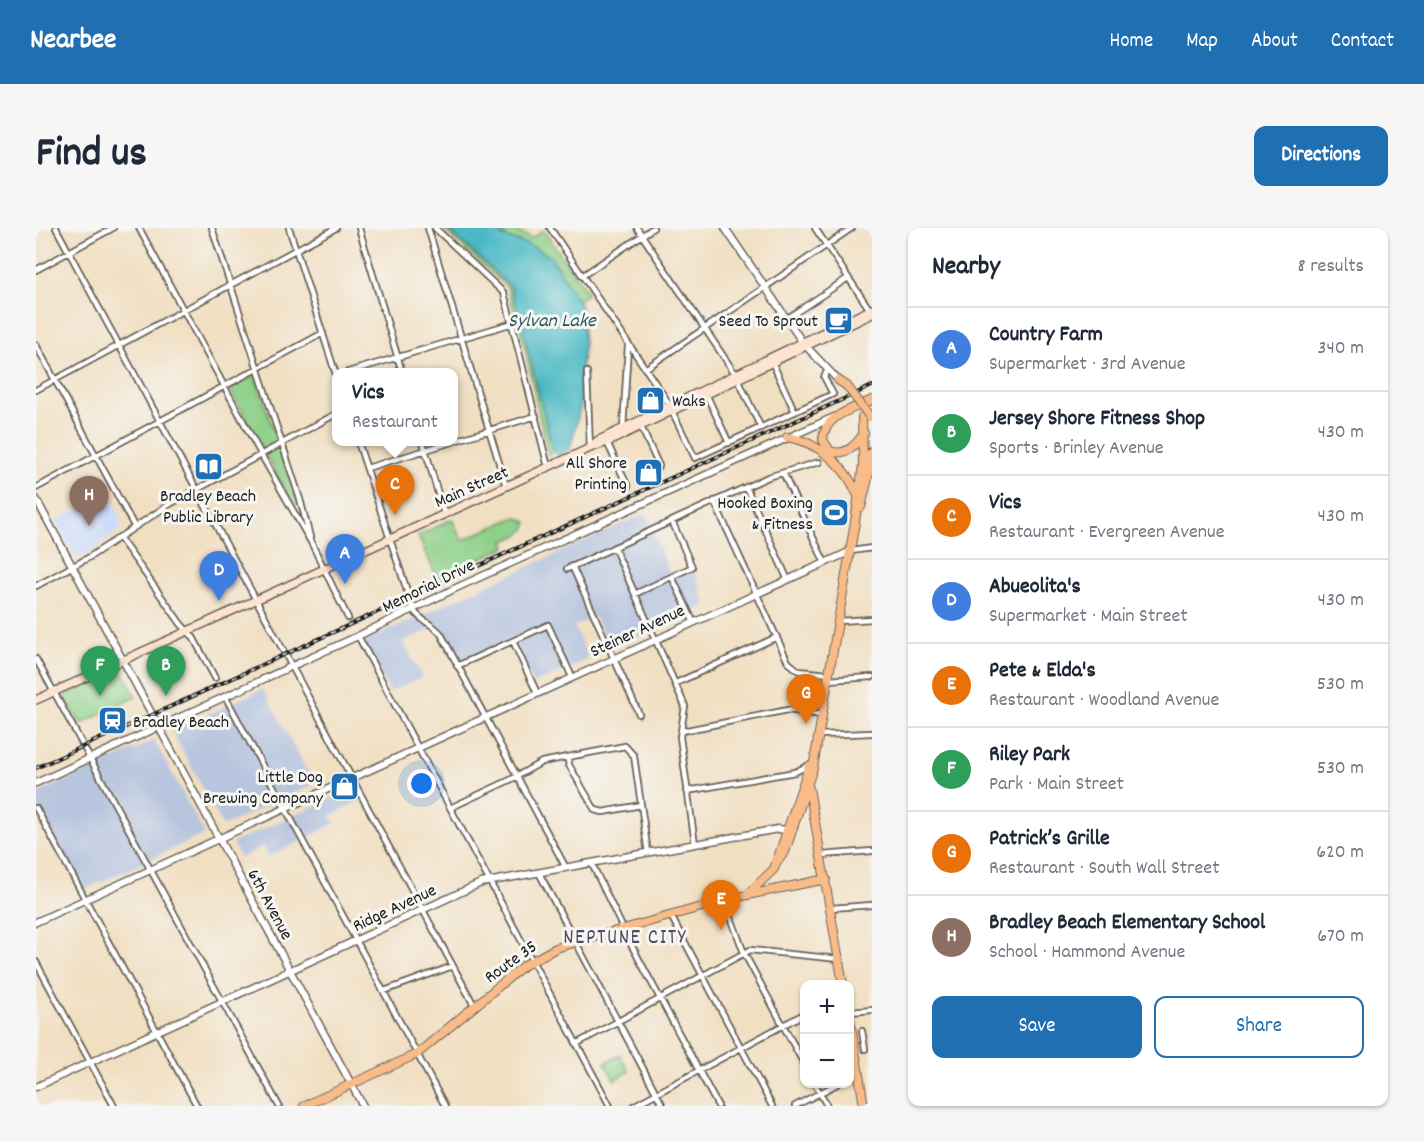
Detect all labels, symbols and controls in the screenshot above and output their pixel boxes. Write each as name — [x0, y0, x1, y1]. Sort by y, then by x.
text: Nearbee — [30, 22, 116, 62]
text: Home — [1109, 27, 1153, 57]
text: Map — [1186, 27, 1218, 57]
text: About — [1251, 27, 1298, 57]
text: Contact — [1331, 27, 1394, 57]
text: Find us — [36, 126, 147, 186]
button: Directions — [1254, 126, 1388, 186]
text: Nearby — [932, 249, 1000, 286]
text: 8 results — [1298, 253, 1364, 281]
cafe icon: Seed To Sprout — [823, 304, 855, 336]
water label: Sylvan Lake — [508, 308, 597, 336]
place label: Seed To Sprout — [719, 310, 818, 335]
text: Country Farm — [989, 320, 1103, 351]
text: A — [946, 335, 957, 363]
text: 340 m — [1318, 335, 1364, 363]
text: Supermarket · 3rd Avenue — [989, 351, 1186, 379]
popup — [332, 368, 458, 446]
text: Vics — [352, 378, 385, 409]
shop icon: Waks — [635, 384, 667, 416]
place label: Waks — [672, 390, 706, 415]
text: Jersey Shore Fitness Shop — [989, 404, 1205, 435]
text: Restaurant — [352, 409, 438, 437]
text: B — [947, 419, 956, 447]
text: 430 m — [1318, 419, 1364, 447]
text: Sports · Brinley Avenue — [989, 435, 1164, 463]
library icon: Bradley Beach Public Library — [192, 450, 224, 482]
place label: All Shore Printing — [566, 452, 627, 498]
shop icon: All Shore Printing — [632, 456, 664, 488]
street label: Main Street — [431, 461, 513, 516]
pin: C — [376, 466, 414, 515]
pin: H — [70, 476, 108, 526]
place label: Bradley Beach Public Library — [160, 485, 256, 531]
text: Vics — [989, 488, 1022, 519]
place label: Hooked Boxing & Fitness — [717, 492, 813, 538]
sports icon: Hooked Boxing & Fitness — [818, 496, 850, 528]
text: C — [947, 503, 956, 531]
text: 430 m — [1318, 503, 1364, 531]
text: Restaurant · Evergreen Avenue — [989, 519, 1224, 547]
pin: A — [326, 534, 364, 584]
pin: D — [200, 552, 238, 601]
street label: Memorial Drive — [379, 554, 480, 620]
text: Abueolita's — [989, 572, 1081, 603]
text: D — [946, 587, 957, 615]
text: 430 m — [1318, 587, 1364, 615]
street label: Steiner Avenue — [587, 599, 690, 665]
text: Supermarket · Main Street — [989, 603, 1188, 631]
pin: F — [80, 646, 120, 696]
pin: B — [146, 646, 186, 696]
text: Pete & Elda's — [989, 656, 1096, 687]
text: E — [947, 671, 956, 699]
text: 530 m — [1317, 671, 1364, 699]
pin: G — [786, 674, 826, 724]
text: Restaurant · Woodland Avenue — [989, 687, 1219, 715]
station icon: Bradley Beach — [96, 705, 128, 737]
place label: Bradley Beach — [133, 711, 229, 736]
text: Riley Park — [989, 740, 1070, 771]
text: F — [947, 755, 956, 783]
text: 530 m — [1317, 755, 1364, 783]
place label: Little Dog Brewing Company — [203, 766, 324, 812]
your location — [407, 769, 436, 798]
shop icon: Little Dog Brewing Company — [328, 770, 360, 802]
text: Park · Main Street — [989, 771, 1124, 799]
text: Patrick’s Grille — [989, 824, 1110, 855]
text: G — [946, 839, 957, 867]
text: 620 m — [1316, 839, 1364, 867]
text: Restaurant · South Wall Street — [989, 855, 1220, 883]
street label: 6th Avenue — [240, 865, 298, 945]
street label: Ridge Avenue — [349, 879, 441, 940]
pin: E — [702, 880, 740, 930]
text: Bradley Beach Elementary School — [989, 908, 1265, 939]
text: H — [946, 923, 957, 951]
text: 670 m — [1317, 923, 1364, 951]
district label: NEPTUNE CITY — [563, 924, 687, 954]
street label: Route 35 — [480, 935, 543, 991]
text: School · Hammond Avenue — [989, 939, 1185, 967]
map controls — [800, 980, 854, 1088]
button: + — [800, 980, 854, 1034]
button: Save — [932, 996, 1142, 1058]
button: Share — [1154, 996, 1364, 1058]
button: − — [800, 1034, 854, 1088]

